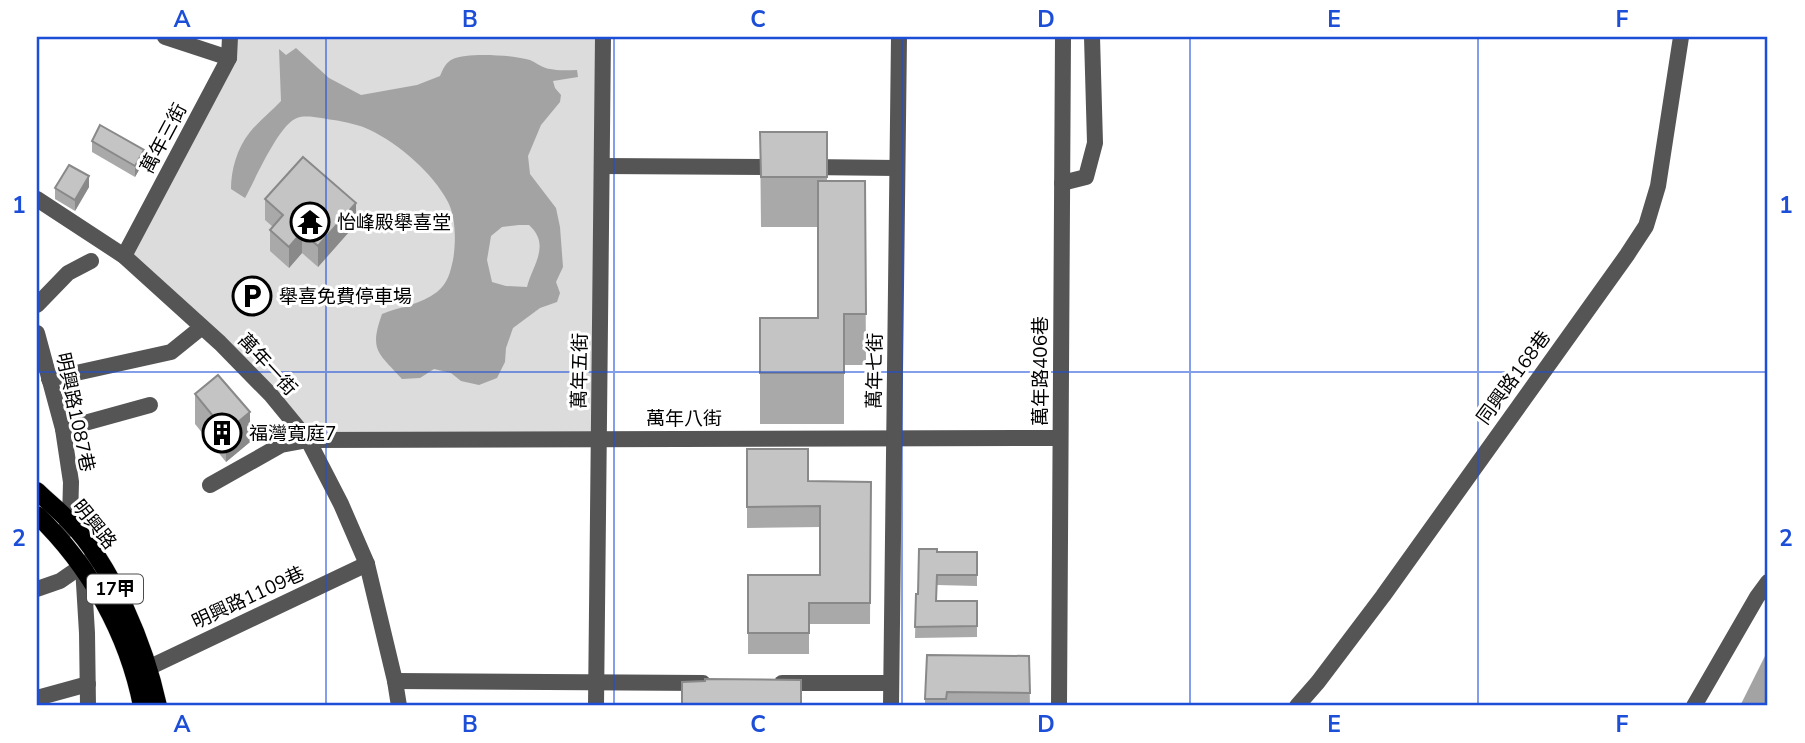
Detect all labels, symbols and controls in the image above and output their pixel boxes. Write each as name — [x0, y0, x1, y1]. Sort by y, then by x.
text: A — [173, 4, 191, 35]
text: B — [462, 4, 478, 35]
text: C — [750, 4, 766, 35]
text: D — [1037, 4, 1055, 35]
text: E — [1327, 4, 1341, 35]
text: F — [1616, 4, 1629, 35]
street label: 萬年三街 — [135, 99, 193, 178]
text: 1 — [12, 190, 26, 221]
text: 1 — [1779, 190, 1793, 221]
temple icon: 怡峰殿舉喜堂 — [289, 201, 331, 243]
place label: 怡峰殿舉喜堂 — [337, 210, 451, 236]
parking icon: 舉喜免費停車場 — [231, 275, 273, 317]
place label: 舉喜免費停車場 — [279, 284, 412, 310]
street label: 萬年路406巷 — [1028, 316, 1054, 426]
street label: 同興路168巷 — [1471, 325, 1557, 430]
street label: 萬年一街 — [232, 328, 303, 401]
street label: 萬年五街 — [566, 333, 594, 409]
street label: 萬年七街 — [861, 333, 889, 409]
street label: 明興路1087巷 — [50, 350, 100, 474]
street label: 萬年八街 — [646, 406, 722, 432]
building icon: 福灣寬庭7 — [201, 412, 243, 454]
place label: 福灣寬庭7 — [249, 421, 336, 447]
street label: 明興路 — [66, 494, 122, 555]
text: 2 — [12, 523, 26, 554]
text: 2 — [1779, 523, 1793, 554]
street label: 明興路1109巷 — [188, 560, 309, 635]
road number: 17甲 — [87, 574, 143, 604]
text: A — [173, 709, 191, 740]
text: B — [462, 709, 478, 740]
text: C — [750, 709, 766, 740]
text: D — [1037, 709, 1055, 740]
text: E — [1327, 709, 1341, 740]
text: F — [1616, 709, 1629, 740]

